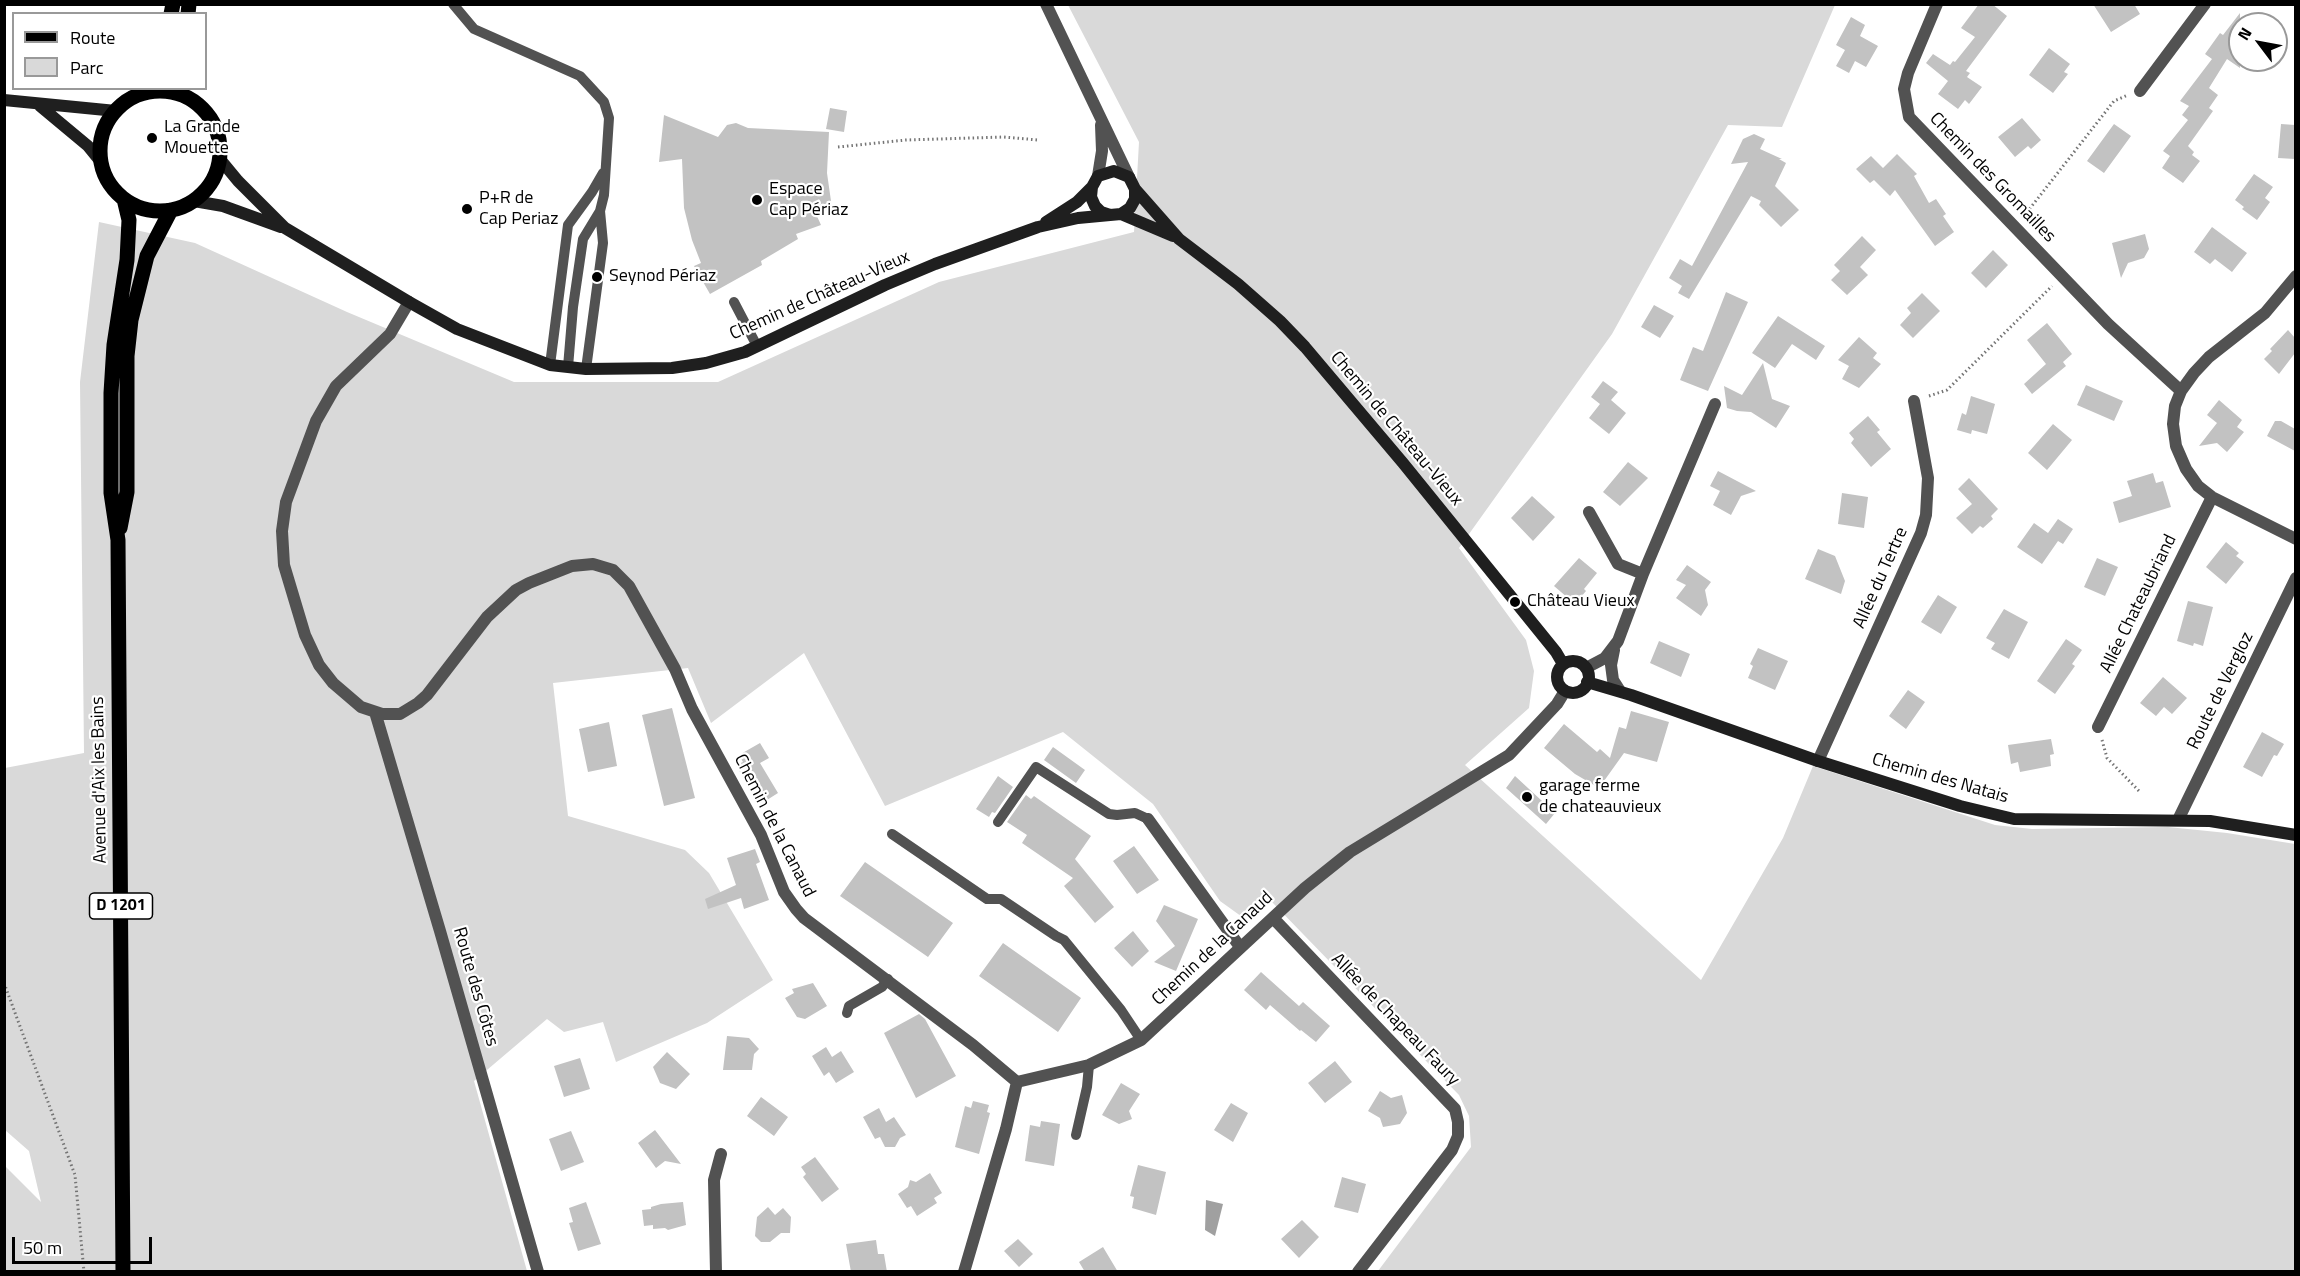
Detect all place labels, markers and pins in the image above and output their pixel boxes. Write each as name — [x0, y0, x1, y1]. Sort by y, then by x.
place label: La Grande Mouette — [164, 117, 240, 160]
marker: La Grande Mouette — [145, 131, 159, 145]
place label: Espace Cap Périaz — [769, 179, 848, 222]
place label: P+R de Cap Periaz — [479, 188, 558, 230]
marker: Espace Cap Périaz — [750, 193, 764, 207]
marker: P+R de Cap Periaz — [460, 202, 474, 216]
place label: Seynod Périaz — [609, 266, 716, 288]
marker: Seynod Périaz — [590, 270, 604, 284]
place label: Château Vieux — [1527, 591, 1635, 613]
marker: Château Vieux — [1508, 595, 1522, 609]
place label: garage ferme de chateauvieux — [1539, 776, 1661, 818]
marker: garage ferme de chateauvieux — [1520, 790, 1534, 804]

